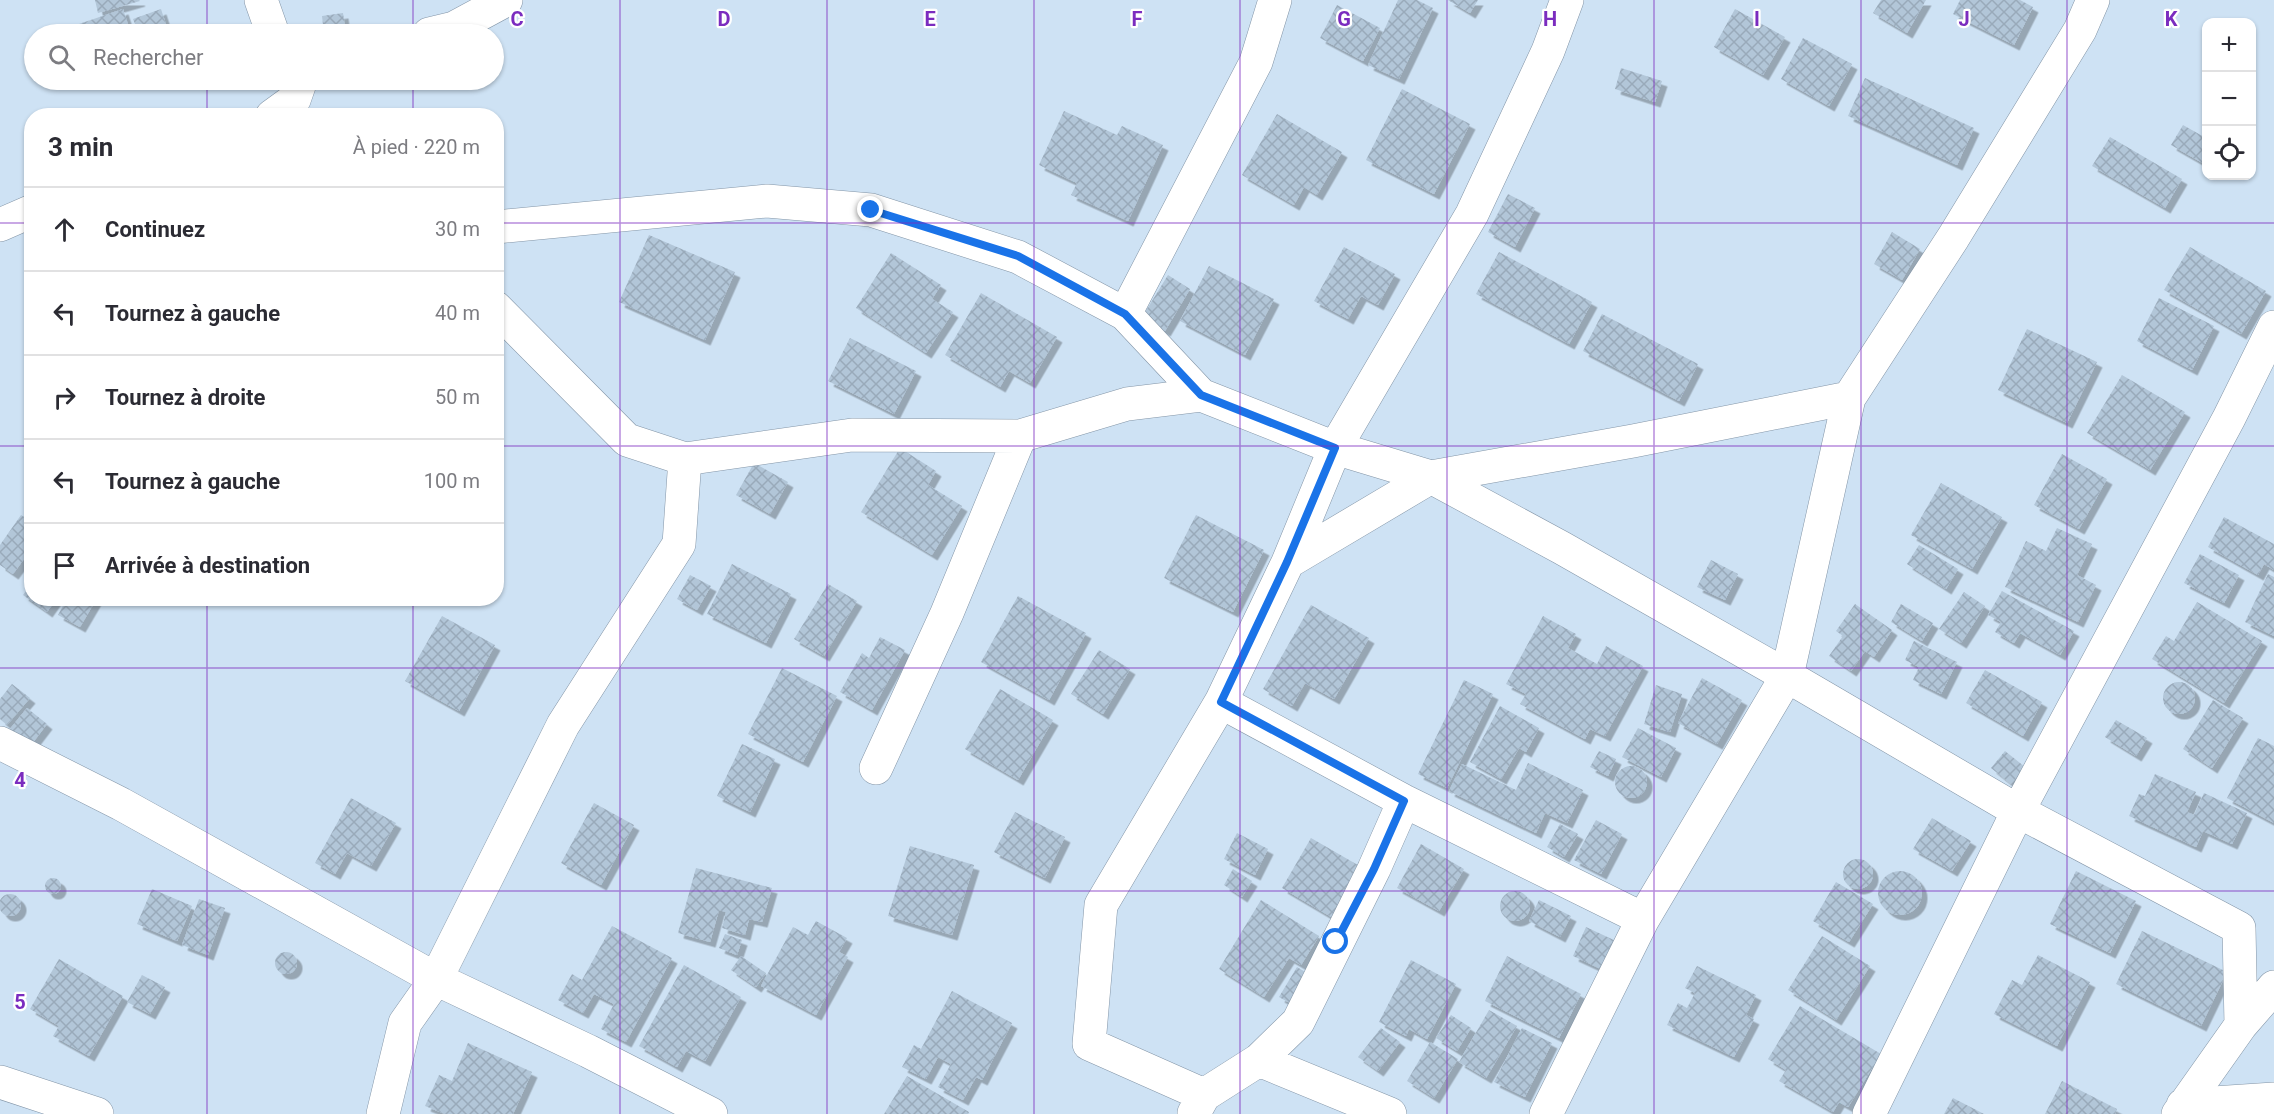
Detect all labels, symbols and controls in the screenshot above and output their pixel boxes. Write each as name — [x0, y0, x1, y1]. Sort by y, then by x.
text: C — [510, 7, 524, 31]
text: D — [718, 7, 731, 31]
text: E — [924, 7, 936, 31]
text: F — [1132, 7, 1143, 31]
text: G — [1337, 7, 1351, 31]
text: H — [1543, 7, 1557, 31]
text: I — [1754, 7, 1760, 31]
text: J — [1958, 7, 1970, 31]
text: K — [2165, 7, 2178, 31]
map controls — [2202, 18, 2256, 180]
button: + — [2202, 18, 2256, 72]
search box — [24, 24, 504, 90]
icon: search — [45, 41, 78, 74]
text: Rechercher — [93, 45, 204, 70]
button: − — [2202, 72, 2256, 126]
button: locate — [2202, 126, 2256, 180]
text: 3 min — [48, 132, 113, 162]
text: À pied · 220 m — [353, 135, 480, 159]
route end — [857, 196, 883, 222]
icon: ahead — [48, 213, 81, 246]
text: Continuez — [105, 217, 205, 242]
text: 30 m — [435, 217, 480, 241]
icon: left — [48, 297, 81, 330]
text: Tournez à gauche — [105, 301, 280, 326]
text: 40 m — [435, 301, 480, 325]
icon: right — [48, 381, 81, 414]
text: Tournez à droite — [105, 385, 265, 410]
text: 50 m — [435, 385, 480, 409]
icon: left — [48, 465, 81, 498]
text: Tournez à gauche — [105, 469, 280, 494]
text: 100 m — [424, 469, 480, 493]
icon: arrive — [48, 549, 81, 582]
text: Arrivée à destination — [105, 553, 310, 578]
text: 4 — [14, 768, 26, 792]
route start — [1322, 928, 1348, 954]
text: 5 — [14, 990, 26, 1014]

